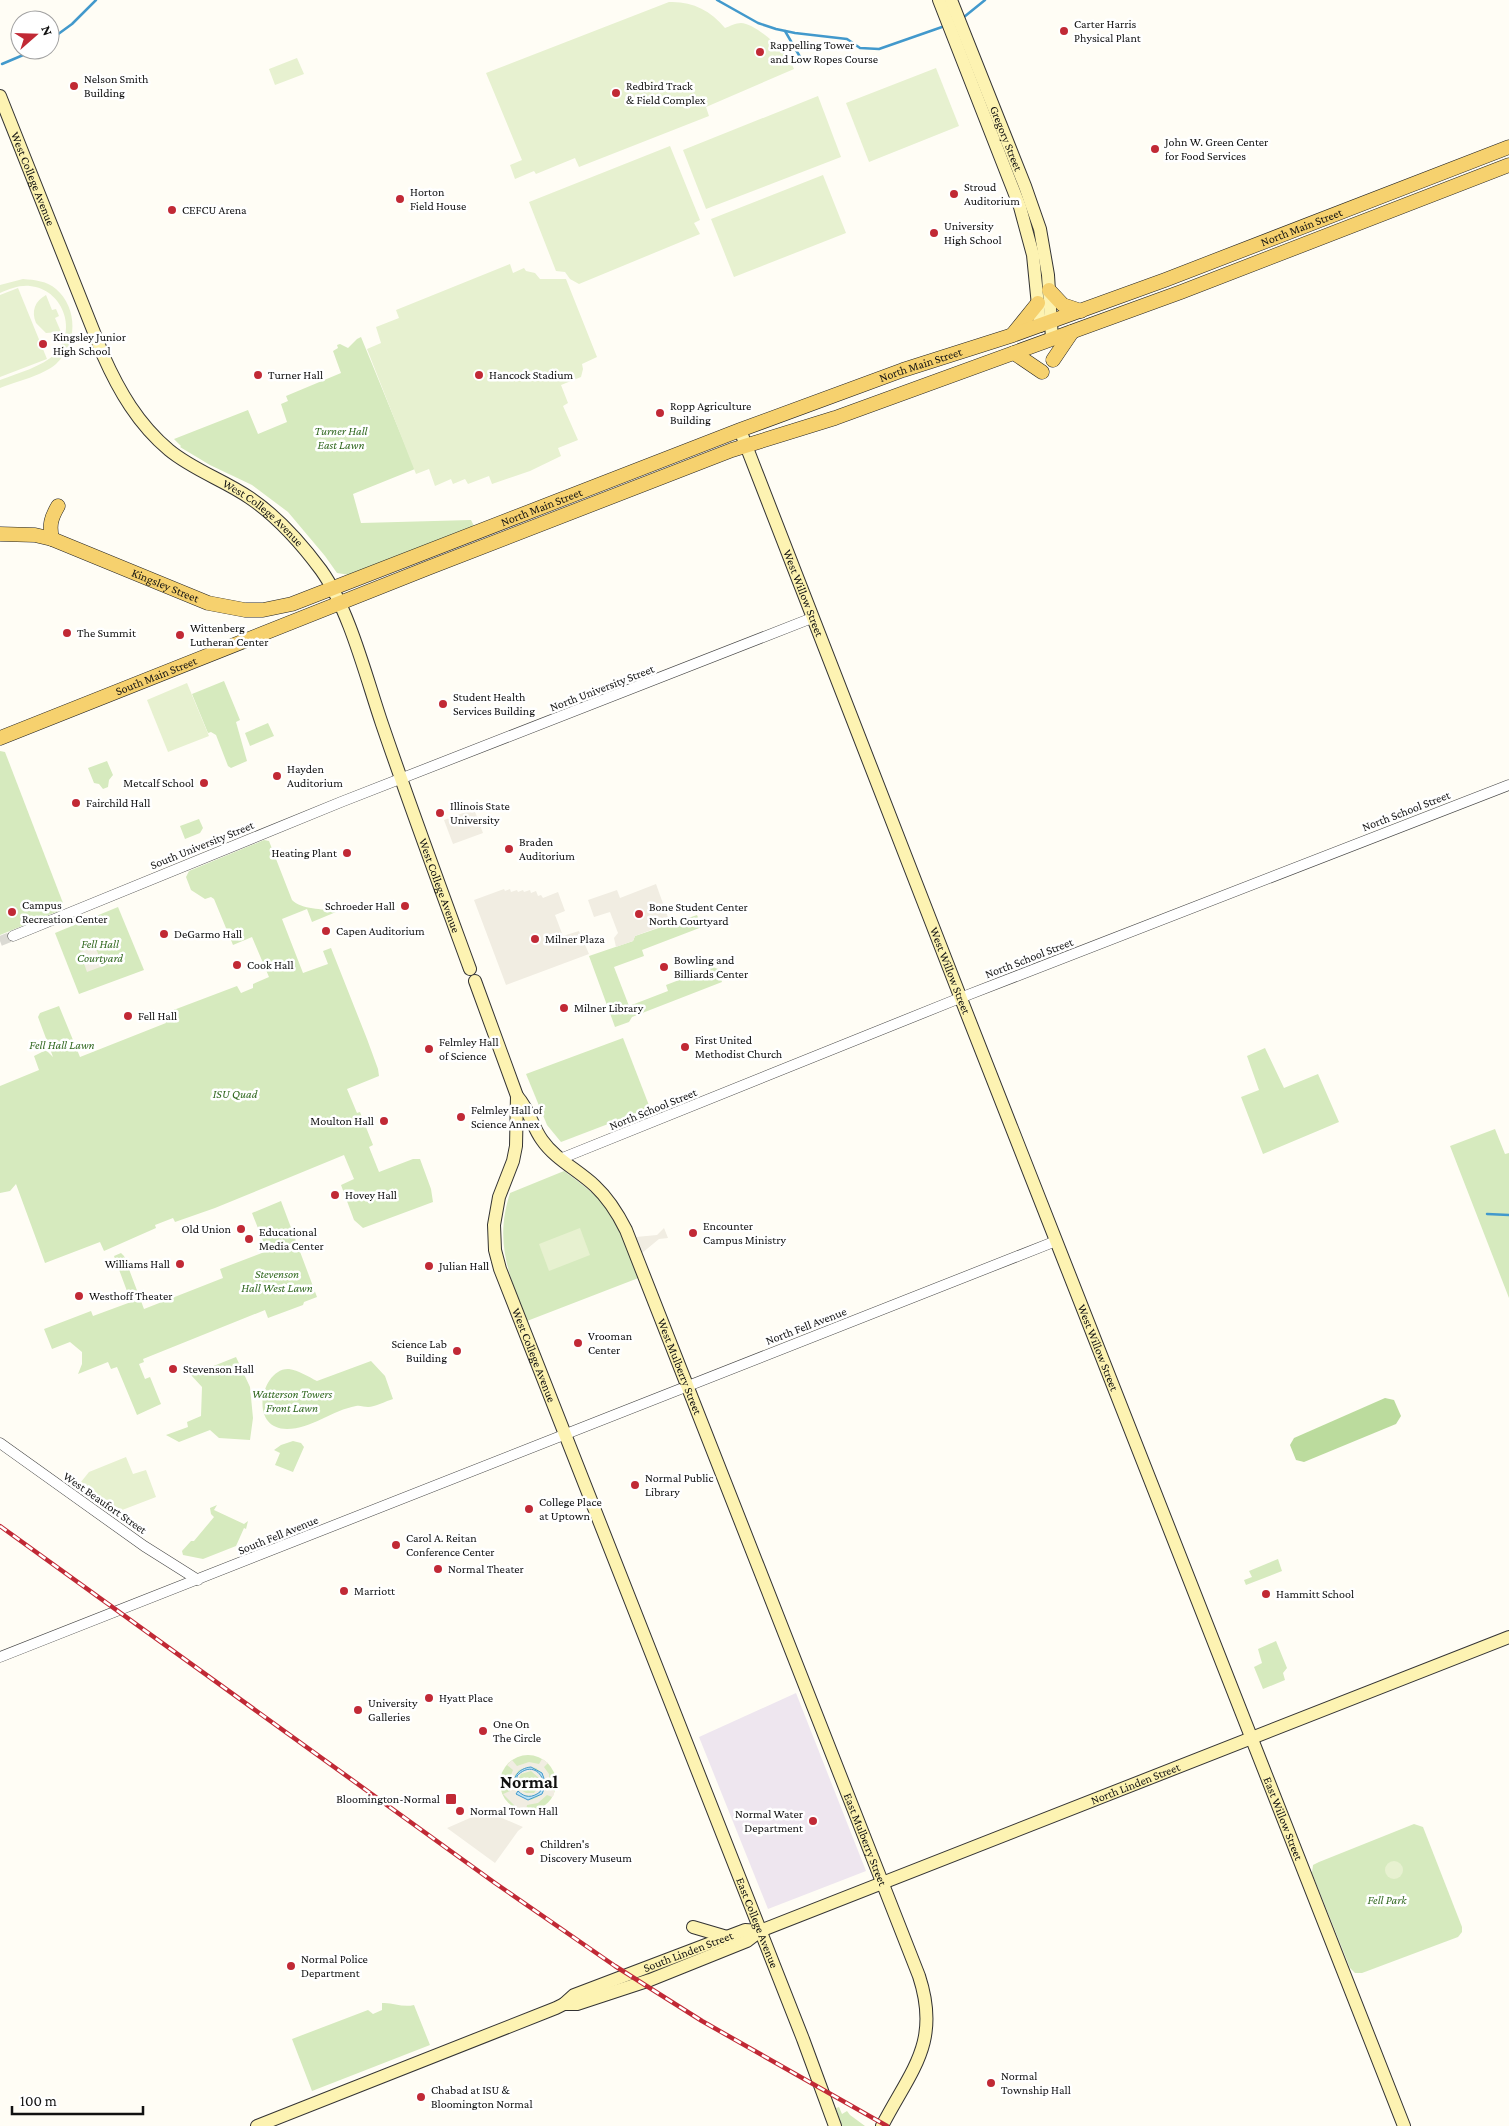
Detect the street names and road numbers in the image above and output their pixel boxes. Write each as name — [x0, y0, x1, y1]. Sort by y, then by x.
street label: Gregory Street — [987, 104, 1026, 174]
street label: West College Avenue — [8, 130, 58, 228]
street label: North Main Street — [1259, 205, 1345, 249]
street label: North Main Street — [877, 344, 965, 385]
street label: West College Avenue — [220, 476, 306, 549]
street label: North Main Street — [499, 485, 585, 529]
street label: West Willow Street — [780, 548, 827, 640]
street label: Kingsley Street — [130, 565, 202, 606]
street label: South Main Street — [114, 653, 200, 698]
street label: North University Street — [548, 661, 657, 714]
street label: North School Street — [1360, 787, 1453, 834]
street label: South University Street — [148, 817, 257, 872]
street label: West College Avenue — [416, 836, 463, 935]
street label: West Willow Street — [927, 925, 974, 1017]
street label: North School Street — [983, 934, 1076, 981]
street label: North School Street — [607, 1085, 700, 1133]
street label: West Willow Street — [1075, 1302, 1122, 1394]
street label: North Fell Avenue — [764, 1304, 848, 1348]
street label: West College Avenue — [509, 1306, 559, 1404]
street label: West Mulberry Street — [654, 1316, 705, 1418]
street label: West Beaufort Street — [61, 1469, 150, 1538]
street label: South Fell Avenue — [236, 1513, 320, 1557]
street label: North Linden Street — [1089, 1759, 1183, 1808]
street label: East Willow Street — [1260, 1775, 1306, 1863]
street label: East Mulberry Street — [841, 1791, 890, 1889]
street label: East College Avenue — [733, 1875, 781, 1970]
street label: South Linden Street — [641, 1928, 736, 1975]

